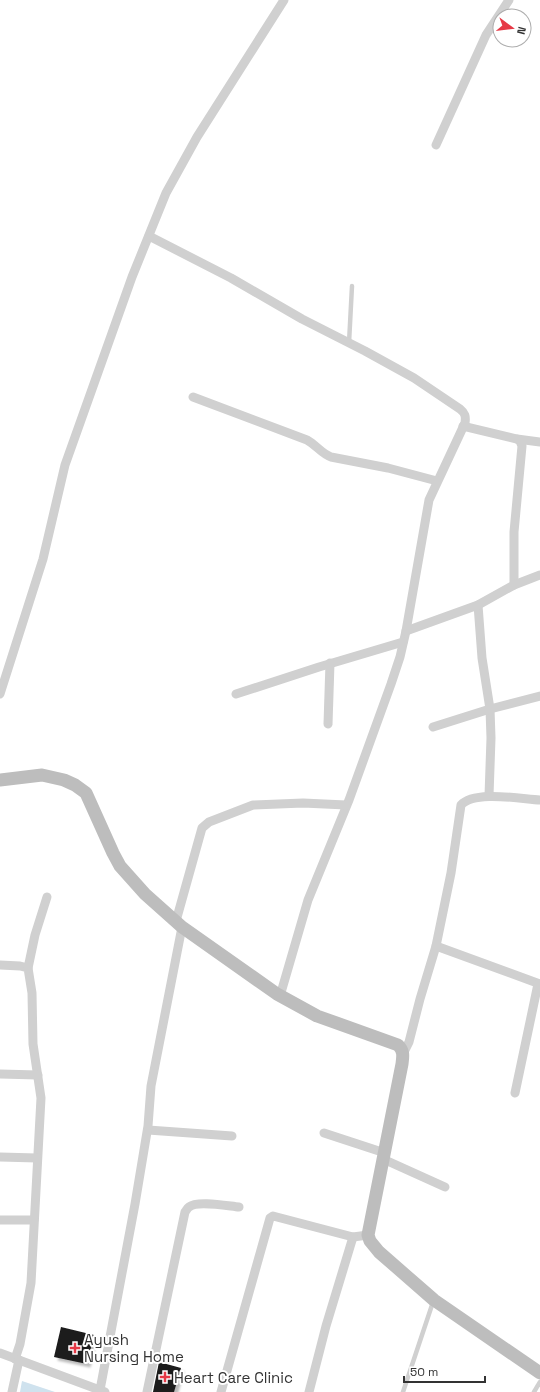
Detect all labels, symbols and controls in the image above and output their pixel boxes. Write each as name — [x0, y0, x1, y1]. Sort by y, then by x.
north arrow — [492, 8, 532, 48]
text: N — [514, 25, 529, 36]
place label: Ayush Nursing Home — [84, 1330, 184, 1366]
marker: Ayush Nursing Home — [69, 1342, 81, 1354]
scale bar — [404, 1358, 485, 1384]
text: 50 m — [410, 1364, 438, 1380]
place label: Heart Care Clinic — [174, 1368, 293, 1387]
marker: Heart Care Clinic — [159, 1371, 171, 1383]

